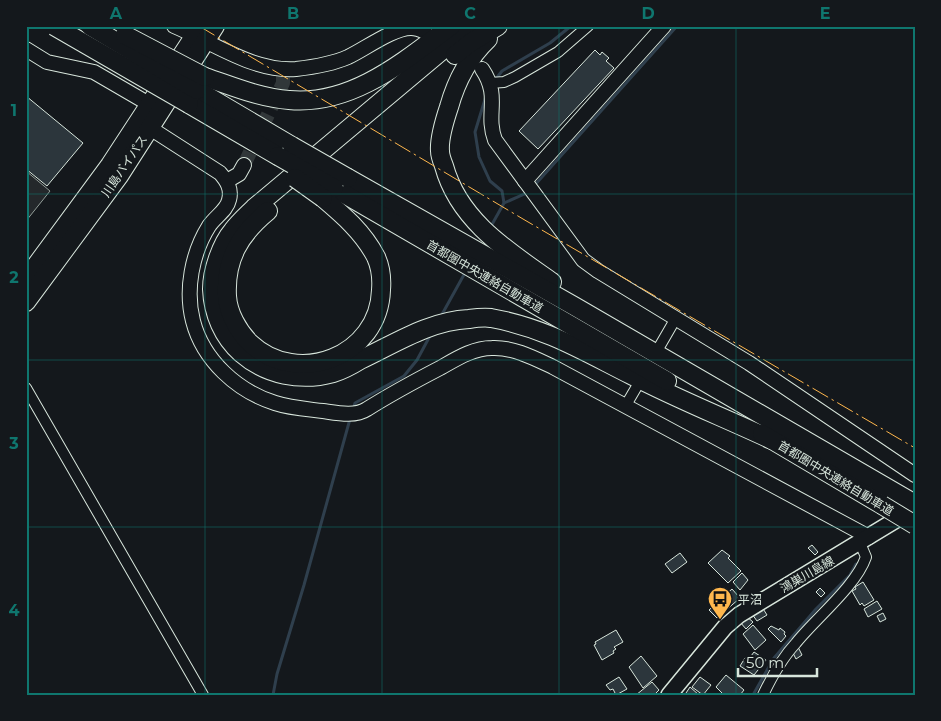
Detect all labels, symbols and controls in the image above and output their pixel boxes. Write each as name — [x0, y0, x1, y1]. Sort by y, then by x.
text: A — [109, 4, 123, 23]
text: B — [287, 4, 299, 23]
text: C — [464, 4, 476, 23]
text: D — [641, 4, 655, 23]
text: E — [820, 4, 830, 23]
text: 1 — [11, 101, 17, 120]
street label: 川島バイパス — [98, 132, 150, 200]
street label: 首都圏中央連絡自動車道 — [424, 237, 546, 315]
text: 2 — [9, 268, 19, 287]
text: 3 — [8, 434, 19, 453]
street label: 首都圏中央連絡自動車道 — [776, 438, 896, 518]
street label: 鴻巣川島線 — [777, 553, 837, 595]
bus stop icon: 平沼 — [707, 586, 733, 620]
place label: 平沼 — [738, 592, 762, 607]
text: 4 — [8, 601, 20, 620]
scale bar — [738, 646, 817, 678]
text: 50 m — [746, 653, 784, 672]

